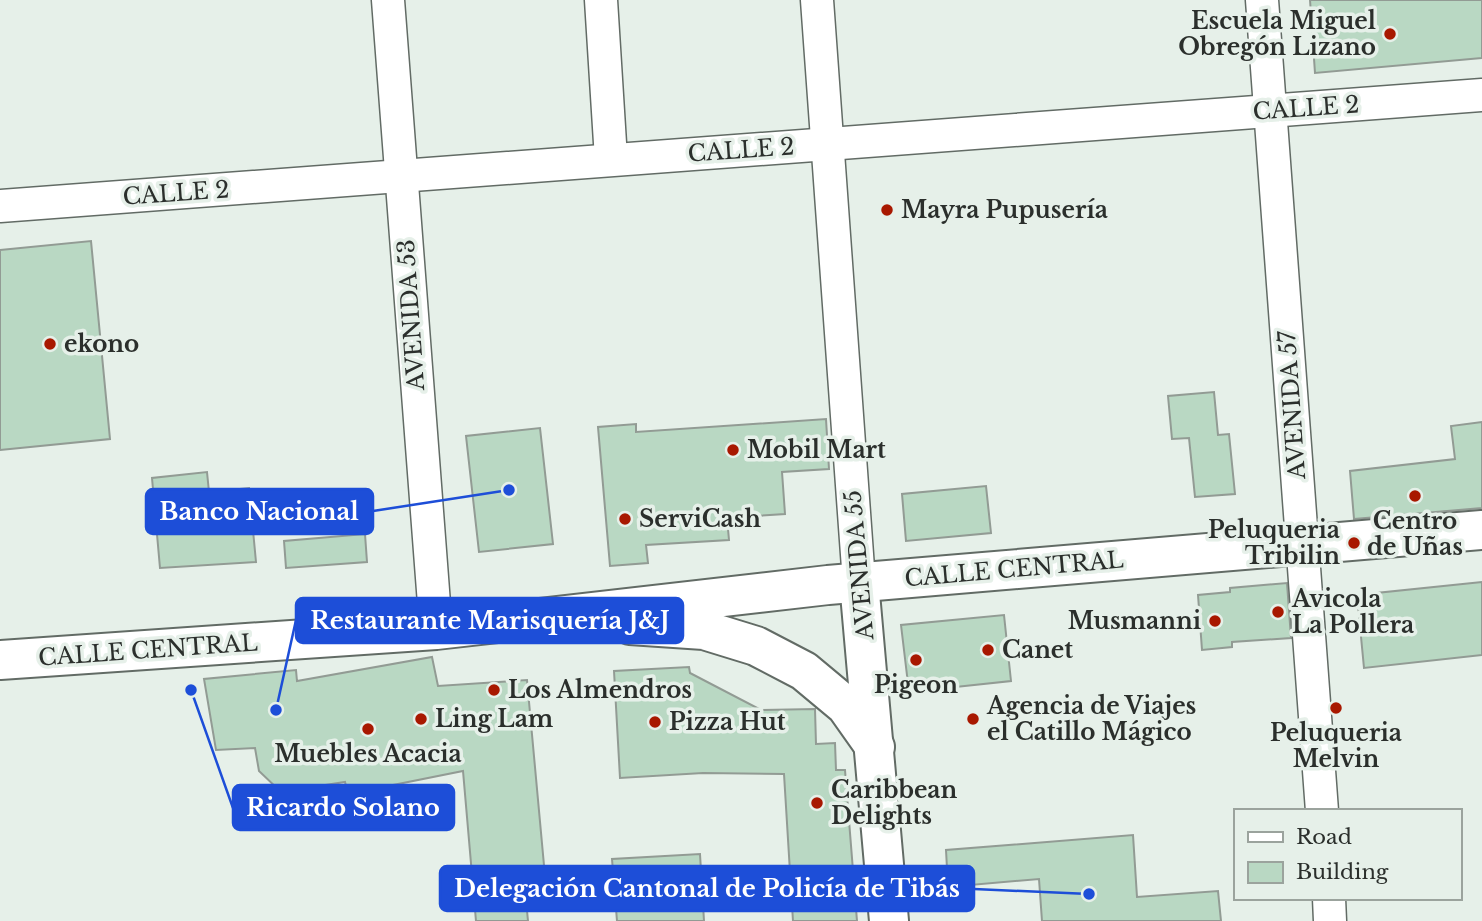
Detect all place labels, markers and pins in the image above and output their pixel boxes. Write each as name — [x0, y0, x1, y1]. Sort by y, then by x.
place label: Escuela Miguel Obregón Lizano — [1178, 7, 1376, 61]
marker: Escuela Miguel Obregón Lizano — [1382, 26, 1398, 42]
place label: Mayra Pupusería — [901, 196, 1108, 224]
marker: Mayra Pupusería — [879, 202, 895, 218]
place label: ekono — [64, 330, 139, 358]
marker: ekono — [42, 336, 58, 352]
place label: Mobil Mart — [747, 436, 886, 464]
marker: Mobil Mart — [725, 442, 741, 458]
marker: Centro de Uñas — [1407, 488, 1423, 504]
callout: Banco Nacional — [146, 489, 373, 534]
place label: ServiCash — [639, 505, 761, 533]
place label: Centro de Uñas — [1367, 507, 1463, 561]
marker: ServiCash — [617, 511, 633, 527]
place label: Peluqueria Tribilin — [1208, 516, 1340, 570]
marker: Peluqueria Tribilin — [1346, 535, 1362, 551]
place label: Avicola La Pollera — [1291, 585, 1414, 639]
callout: Restaurante Marisquería J&J — [296, 598, 683, 643]
marker: Avicola La Pollera — [1270, 604, 1286, 620]
place label: Musmanni — [1068, 607, 1201, 635]
marker: Musmanni — [1207, 613, 1223, 629]
place label: Canet — [1002, 636, 1073, 664]
marker: Canet — [980, 642, 996, 658]
marker: Pigeon — [908, 652, 924, 668]
place label: Pigeon — [874, 671, 958, 699]
place label: Los Almendros — [508, 676, 692, 704]
marker: Los Almendros — [486, 682, 502, 698]
place label: Agencia de Viajes el Catillo Mágico — [986, 692, 1196, 746]
marker: Peluqueria Melvin — [1328, 700, 1344, 716]
place label: Ling Lam — [435, 705, 554, 733]
place label: Pizza Hut — [669, 708, 786, 736]
marker: Ling Lam — [413, 711, 429, 727]
marker: Agencia de Viajes el Catillo Mágico — [965, 711, 981, 727]
marker: Pizza Hut — [647, 714, 663, 730]
place label: Peluqueria Melvin — [1270, 719, 1402, 773]
marker: Muebles Acacia — [360, 721, 376, 737]
place label: Muebles Acacia — [274, 740, 462, 768]
place label: Caribbean Delights — [831, 776, 958, 830]
callout: Ricardo Solano — [233, 785, 454, 830]
marker: Caribbean Delights — [809, 795, 825, 811]
callout: Delegación Cantonal de Policía de Tibás — [440, 866, 974, 911]

